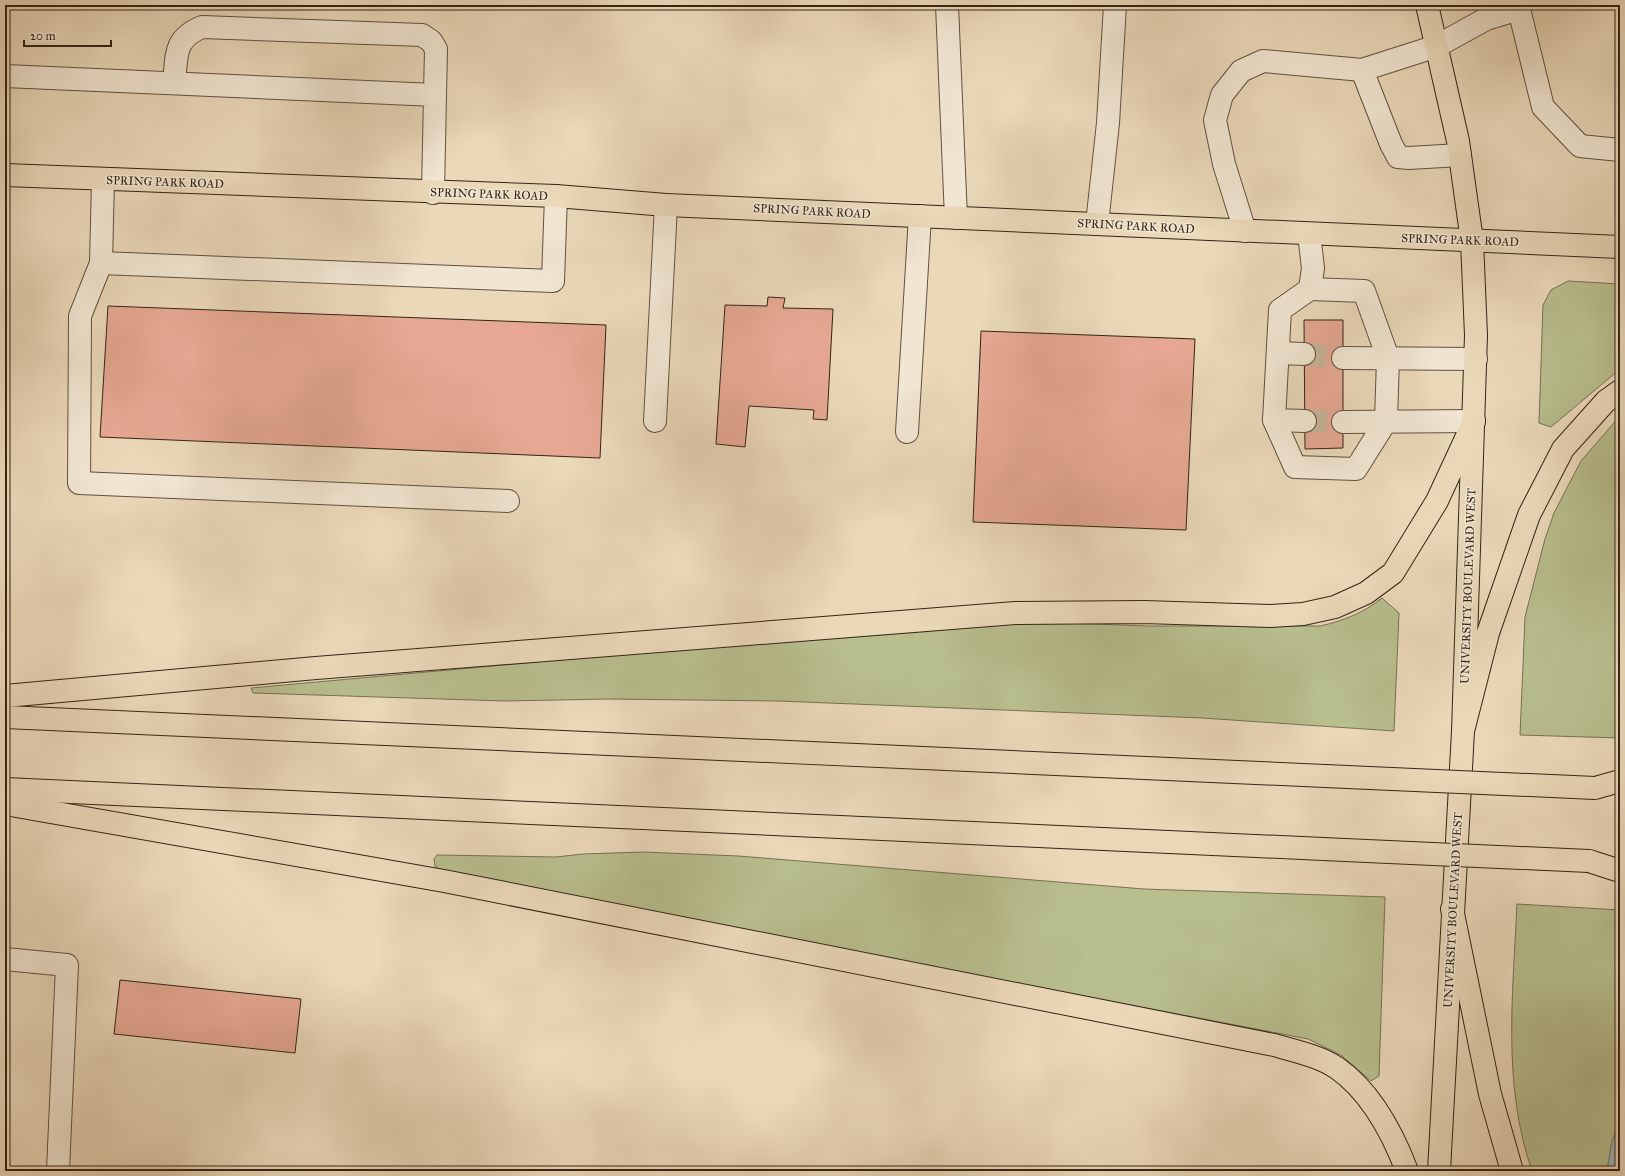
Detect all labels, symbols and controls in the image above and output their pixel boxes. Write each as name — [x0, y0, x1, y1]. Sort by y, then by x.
scale bar — [24, 22, 111, 48]
text: 20 m — [30, 29, 56, 43]
street label: SPRING PARK ROAD — [106, 173, 224, 191]
street label: SPRING PARK ROAD — [430, 185, 548, 203]
street label: SPRING PARK ROAD — [753, 201, 871, 221]
street label: SPRING PARK ROAD — [1077, 216, 1195, 236]
street label: SPRING PARK ROAD — [1401, 231, 1519, 249]
street label: UNIVERSITY BOULEVARD WEST — [1458, 488, 1478, 684]
street label: UNIVERSITY BOULEVARD WEST — [1441, 812, 1465, 1008]

